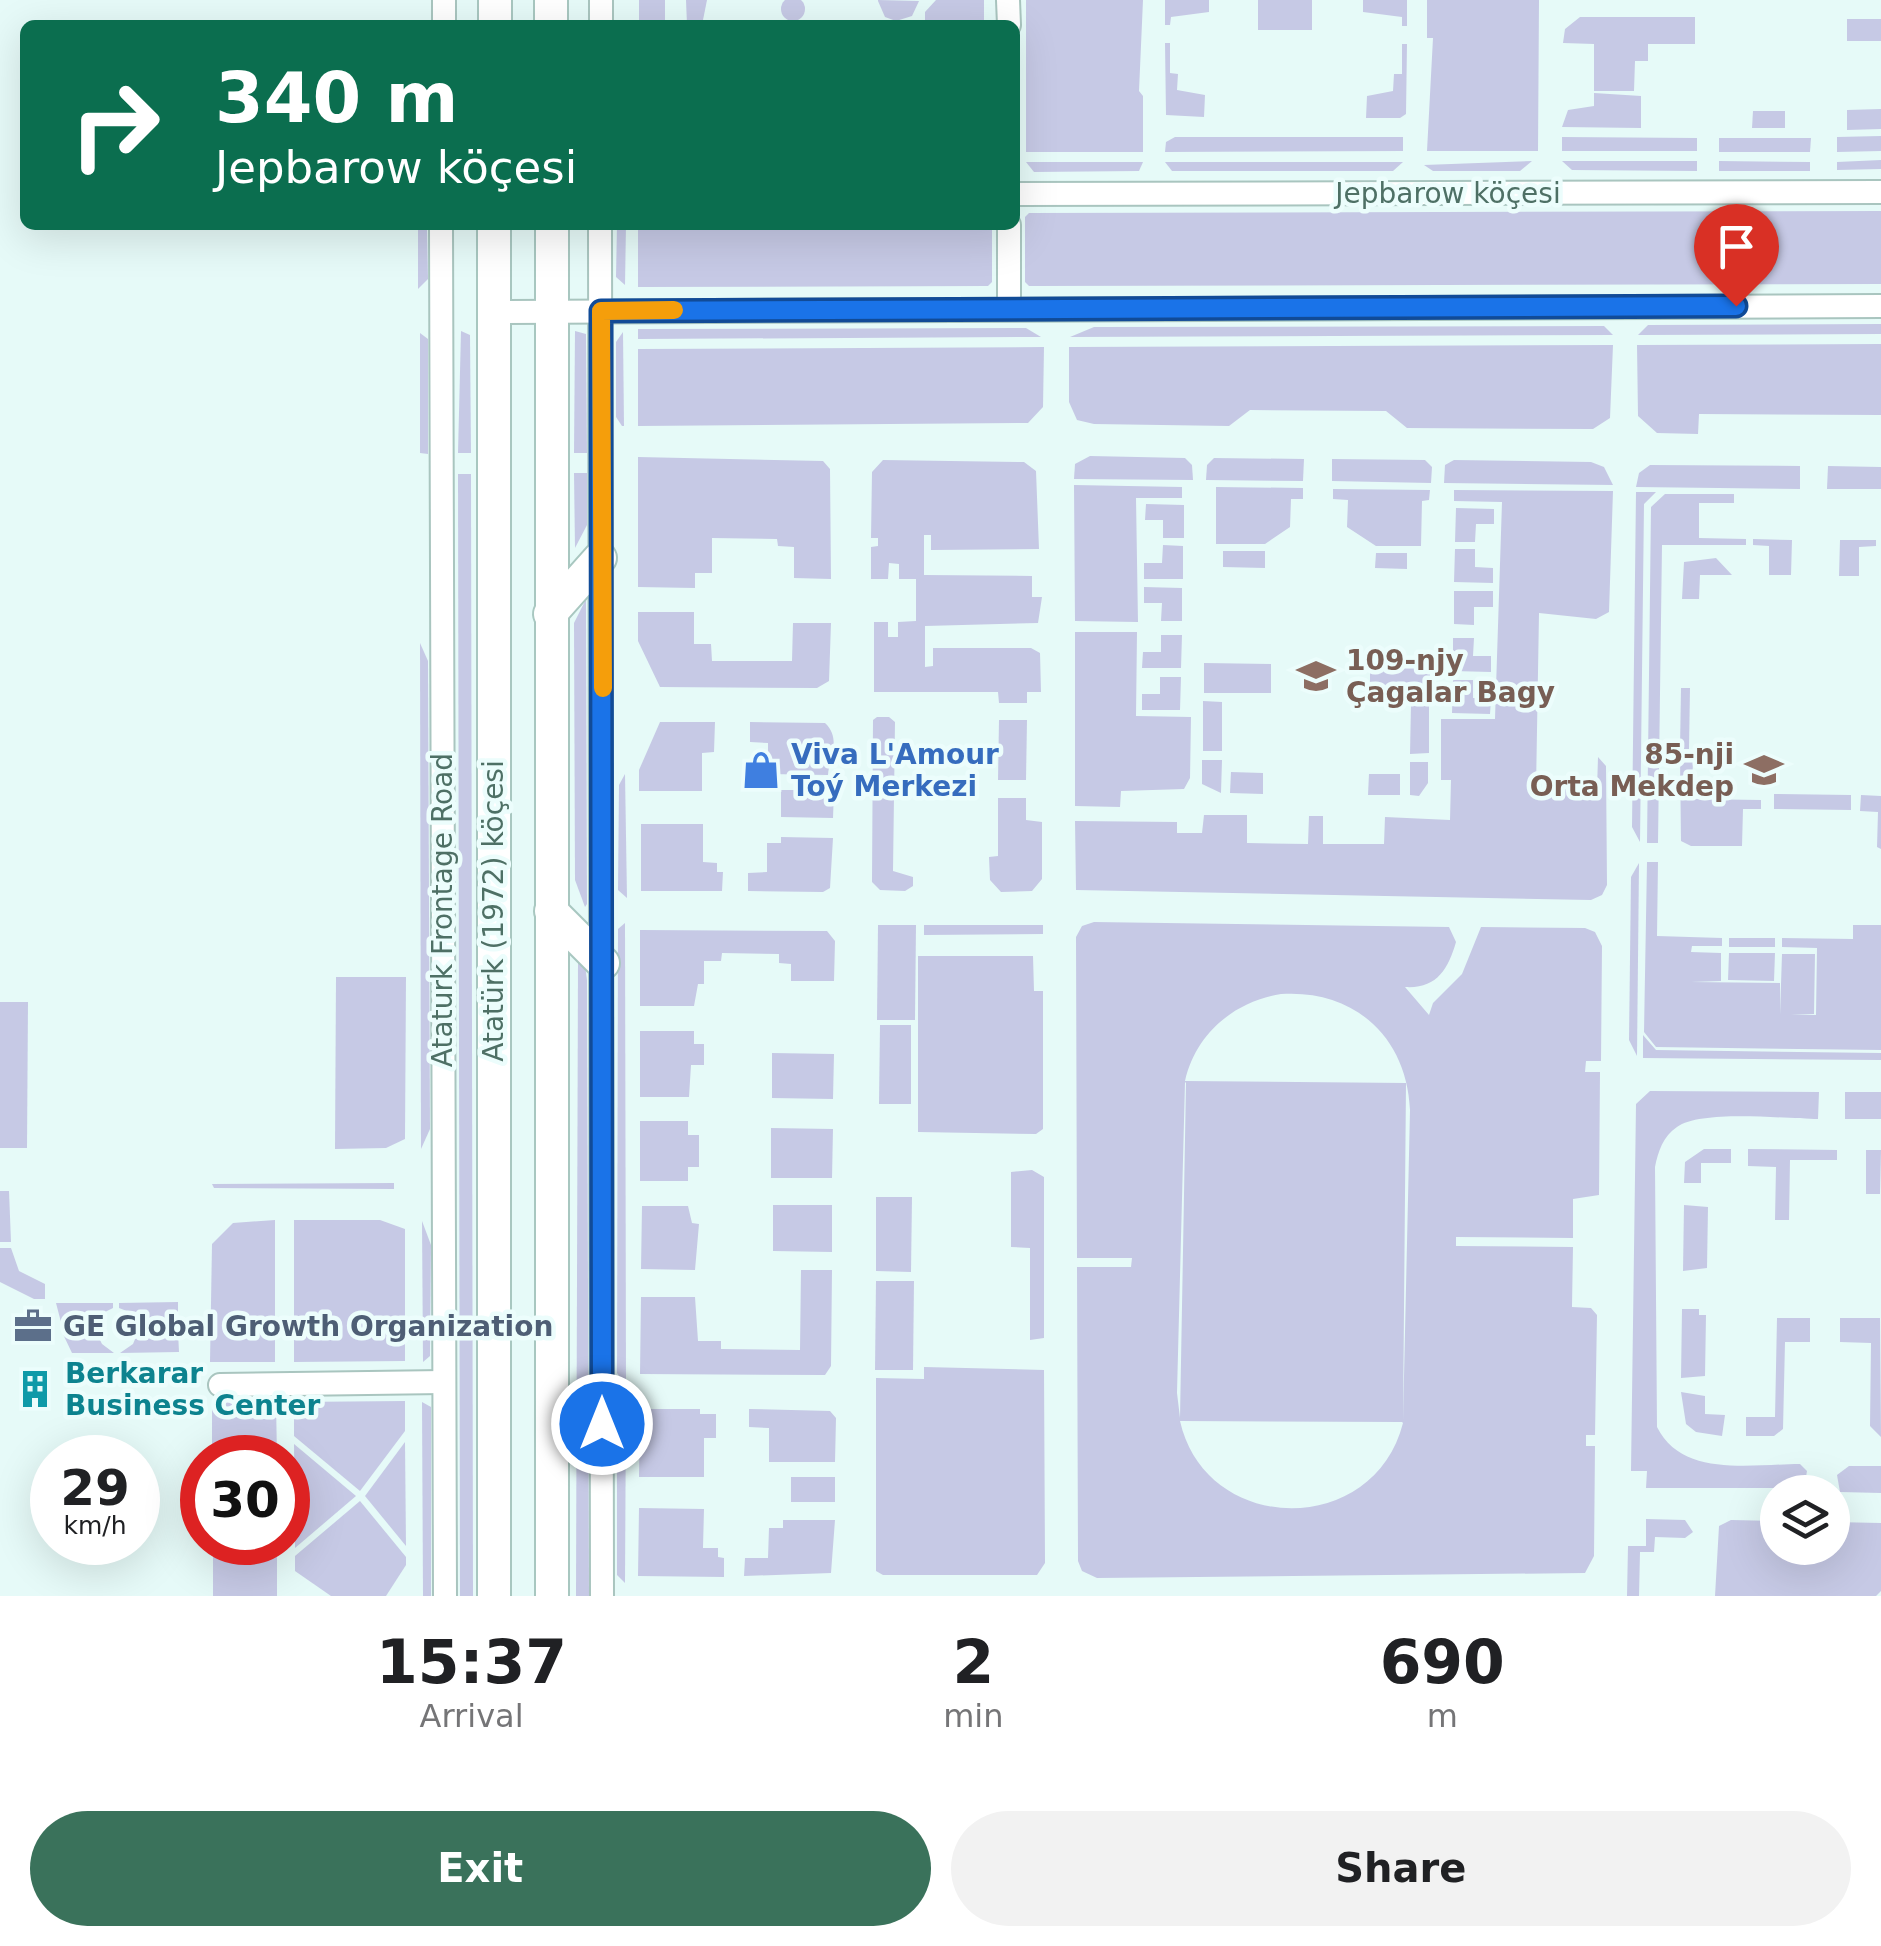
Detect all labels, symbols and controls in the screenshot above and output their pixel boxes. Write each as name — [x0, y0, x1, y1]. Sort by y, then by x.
text: 340 m — [215, 57, 458, 139]
icon: right — [50, 60, 180, 190]
text: Jepbarow köçesi — [215, 141, 577, 194]
street label: Jepbarow köçesi — [1333, 177, 1561, 210]
pin — [1694, 204, 1779, 307]
icon: arrive — [1709, 219, 1764, 274]
place label: 109-njy Çagalar Bagy — [1346, 644, 1555, 709]
school or university icon: 109-njy Çagalar Bagy — [1295, 655, 1337, 697]
place label: Viva L'Amour Toý Merkezi — [791, 738, 999, 803]
place label: 85-nji Orta Mekdep — [1530, 738, 1734, 803]
shop icon: Viva L'Amour Toý Merkezi — [740, 749, 782, 791]
school or university icon: 85-nji Orta Mekdep — [1743, 749, 1785, 791]
street label: Ataturk Frontage Road — [426, 753, 459, 1067]
street label: Atatürk (1972) köçesi — [477, 760, 510, 1062]
office icon: GE Global Growth Organization — [12, 1305, 54, 1347]
place label: GE Global Growth Organization — [63, 1310, 553, 1343]
place label: Berkarar Business Center — [65, 1357, 320, 1422]
building icon: Berkarar Business Center — [14, 1368, 56, 1410]
position arrow — [550, 1372, 654, 1476]
speed limit sign: 30 — [180, 1435, 310, 1565]
text: 29 — [60, 1459, 130, 1517]
map controls — [1760, 1475, 1850, 1565]
button: layers — [1760, 1475, 1850, 1565]
text: km/h — [63, 1511, 127, 1540]
text: 15:37 — [376, 1627, 567, 1697]
text: 2 — [952, 1627, 994, 1697]
text: 690 — [1380, 1627, 1505, 1697]
text: Arrival — [420, 1697, 524, 1735]
text: min — [943, 1697, 1004, 1735]
text: m — [1427, 1697, 1458, 1735]
button: Exit — [30, 1811, 931, 1926]
button: Share — [951, 1811, 1851, 1926]

